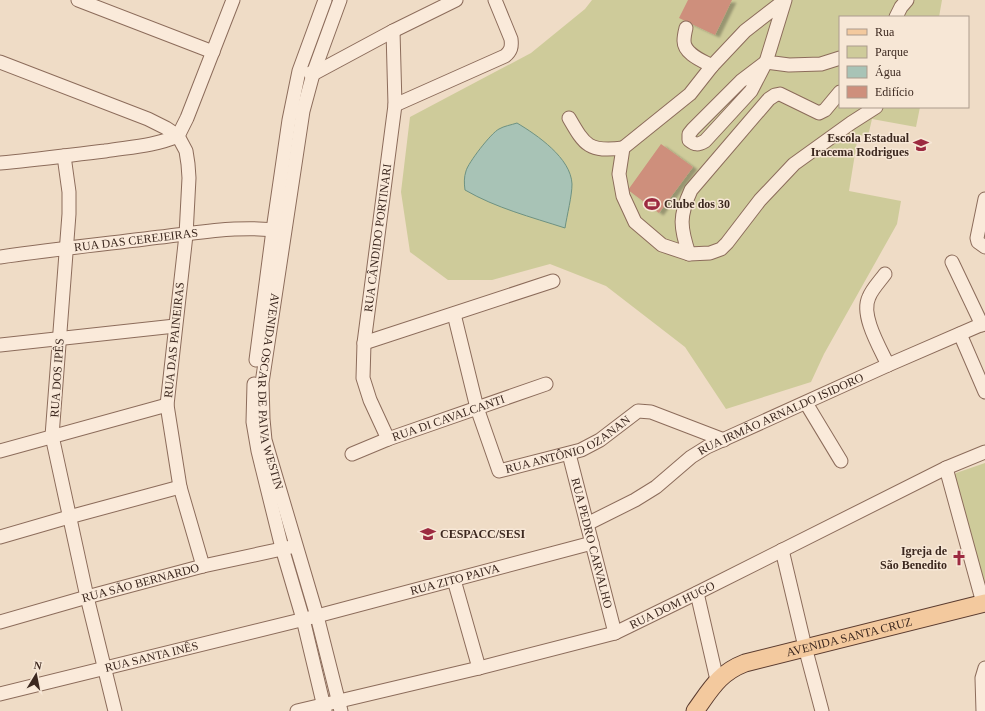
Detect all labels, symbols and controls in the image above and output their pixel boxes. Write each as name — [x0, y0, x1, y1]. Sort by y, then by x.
legend — [839, 16, 969, 108]
text: Rua — [875, 25, 895, 39]
text: Parque — [875, 45, 908, 59]
text: Água — [875, 65, 902, 79]
text: Edifício — [875, 85, 914, 99]
place label: Escola Estadual Iracema Rodrigues — [811, 131, 910, 159]
school or university icon: Escola Estadual Iracema Rodrigues — [912, 136, 930, 154]
street label: RUA CÂNDIDO PORTINARI — [361, 163, 394, 313]
sports icon: Clube dos 30 — [643, 195, 661, 213]
place label: Clube dos 30 — [664, 197, 730, 211]
street label: RUA DAS CEREJEIRAS — [73, 226, 199, 254]
street label: RUA DAS PAINEIRAS — [161, 281, 187, 399]
street label: AVENIDA OSCAR DE PAIVA WESTIN — [255, 292, 286, 491]
street label: RUA DOS IPÊS — [47, 338, 67, 418]
street label: RUA IRMÃO ARNALDO ISIDORO — [695, 370, 866, 458]
street label: RUA DI CAVALCANTI — [390, 392, 507, 444]
street label: RUA ANTÔNIO OZANAN — [504, 412, 633, 476]
street label: RUA PEDRO CARVALHO — [568, 476, 615, 610]
school or university icon: CESPACC/SESI — [419, 525, 437, 543]
place label: CESPACC/SESI — [440, 527, 525, 541]
place label: Igreja de São Benedito — [880, 544, 948, 572]
church icon: Igreja de São Benedito — [950, 549, 968, 567]
street label: RUA SÃO BERNARDO — [80, 560, 201, 605]
street label: RUA ZITO PAIVA — [409, 561, 501, 598]
street label: RUA DOM HUGO — [627, 578, 717, 632]
street label: AVENIDA SANTA CRUZ — [785, 615, 913, 659]
street label: RUA SANTA INÊS — [103, 638, 200, 675]
north arrow — [16, 655, 56, 695]
text: N — [33, 659, 43, 672]

